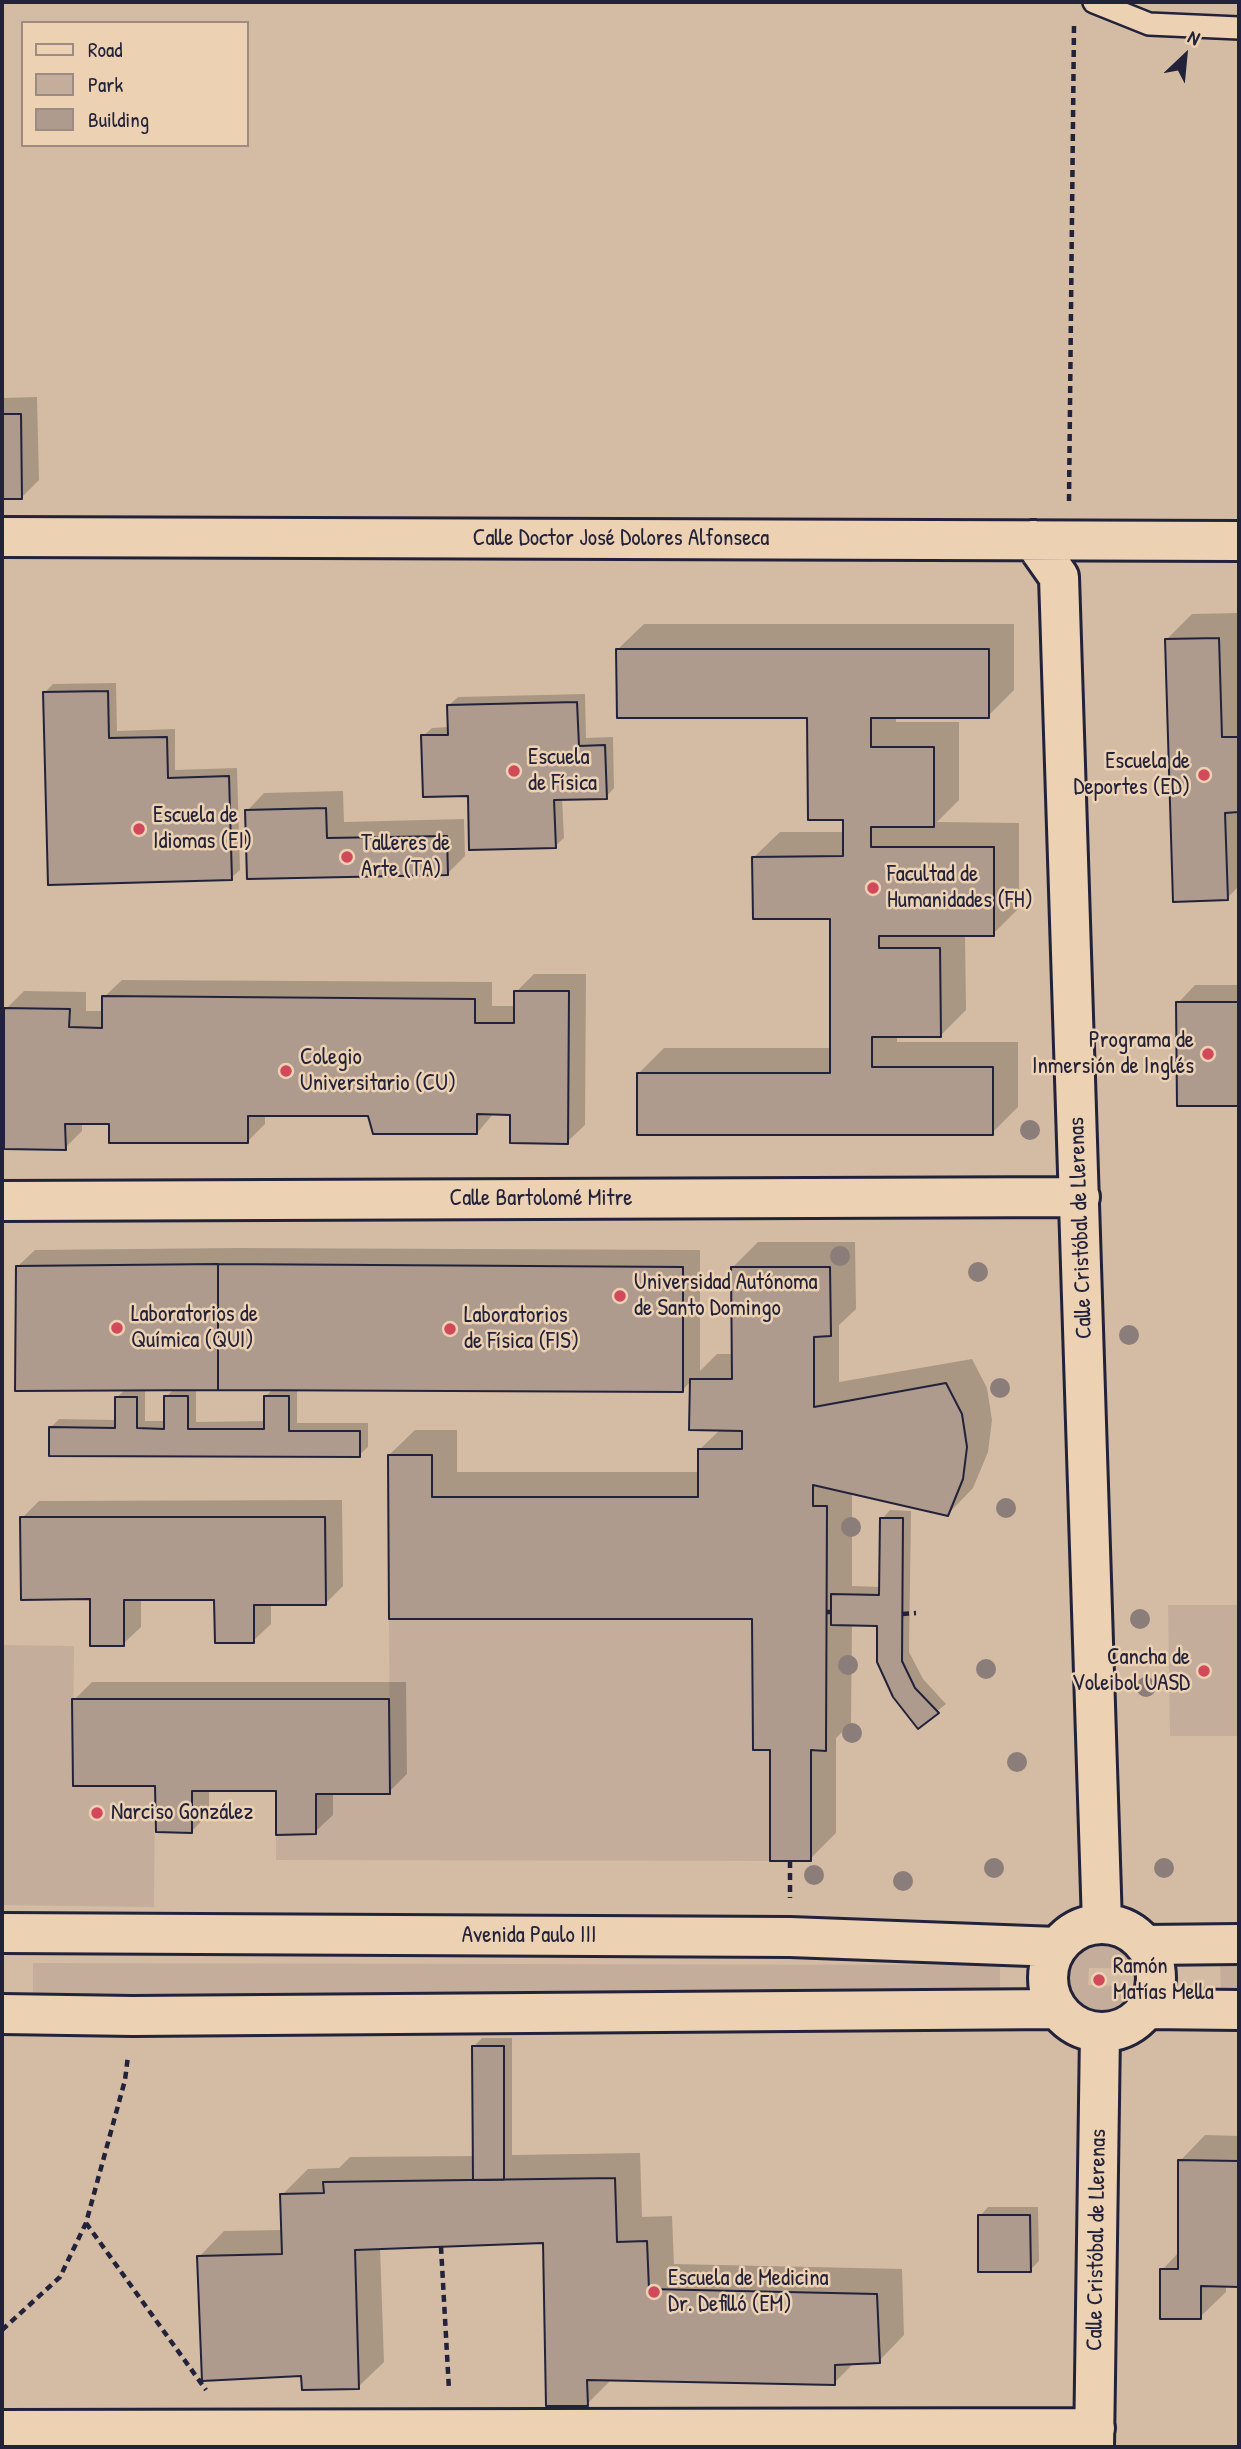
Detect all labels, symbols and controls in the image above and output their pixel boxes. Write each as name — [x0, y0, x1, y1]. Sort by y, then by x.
legend — [21, 21, 248, 147]
north arrow — [1150, 21, 1220, 91]
text: N — [1184, 23, 1204, 51]
text: Road — [88, 35, 122, 64]
text: Park — [88, 70, 123, 99]
text: Building — [88, 105, 149, 134]
street label: Calle Doctor José Dolores Alfonseca — [473, 525, 769, 553]
place label: Escuela de Física — [528, 744, 597, 798]
place label: Escuela de Deportes (ED) — [1074, 748, 1190, 802]
marker: Escuela de Física — [506, 763, 522, 779]
marker: Escuela de Deportes (ED) — [1196, 767, 1212, 783]
place label: Escuela de Idiomas (EI) — [153, 802, 252, 856]
marker: Escuela de Idiomas (EI) — [131, 821, 147, 837]
place label: Talleres de Arte (TA) — [361, 830, 450, 884]
marker: Talleres de Arte (TA) — [339, 849, 355, 865]
place label: Facultad de Humanidades (FH) — [887, 861, 1033, 915]
marker: Facultad de Humanidades (FH) — [865, 880, 881, 896]
place label: Programa de Inmersión de Inglés — [1032, 1027, 1194, 1081]
place label: Colegio Universitario (CU) — [300, 1044, 456, 1098]
marker: Programa de Inmersión de Inglés — [1200, 1046, 1216, 1062]
marker: Colegio Universitario (CU) — [278, 1063, 294, 1079]
street label: Calle Cristóbal de Llerenas — [1063, 1117, 1099, 1339]
street label: Calle Bartolomé Mitre — [450, 1185, 632, 1213]
place label: Universidad Autónoma de Santo Domingo — [634, 1269, 818, 1323]
marker: Universidad Autónoma de Santo Domingo — [612, 1288, 628, 1304]
place label: Laboratorios de Química (QUI) — [131, 1301, 258, 1355]
place label: Laboratorios de Física (FIS) — [464, 1302, 579, 1356]
marker: Laboratorios de Química (QUI) — [109, 1320, 125, 1336]
marker: Laboratorios de Física (FIS) — [442, 1321, 458, 1337]
place label: Cancha de Voleibol UASD — [1072, 1644, 1190, 1698]
marker: Cancha de Voleibol UASD — [1196, 1663, 1212, 1679]
place label: Narciso González — [111, 1799, 253, 1827]
marker: Narciso González — [89, 1805, 105, 1821]
street label: Avenida Paulo III — [462, 1922, 596, 1950]
place label: Ramón Matías Mella — [1113, 1953, 1214, 2007]
marker: Ramón Matías Mella — [1091, 1972, 1107, 1988]
street label: Calle Cristóbal de Llerenas — [1081, 2129, 1113, 2351]
place label: Escuela de Medicina Dr. Defilló (EM) — [668, 2265, 829, 2319]
marker: Escuela de Medicina Dr. Defilló (EM) — [646, 2284, 662, 2300]

